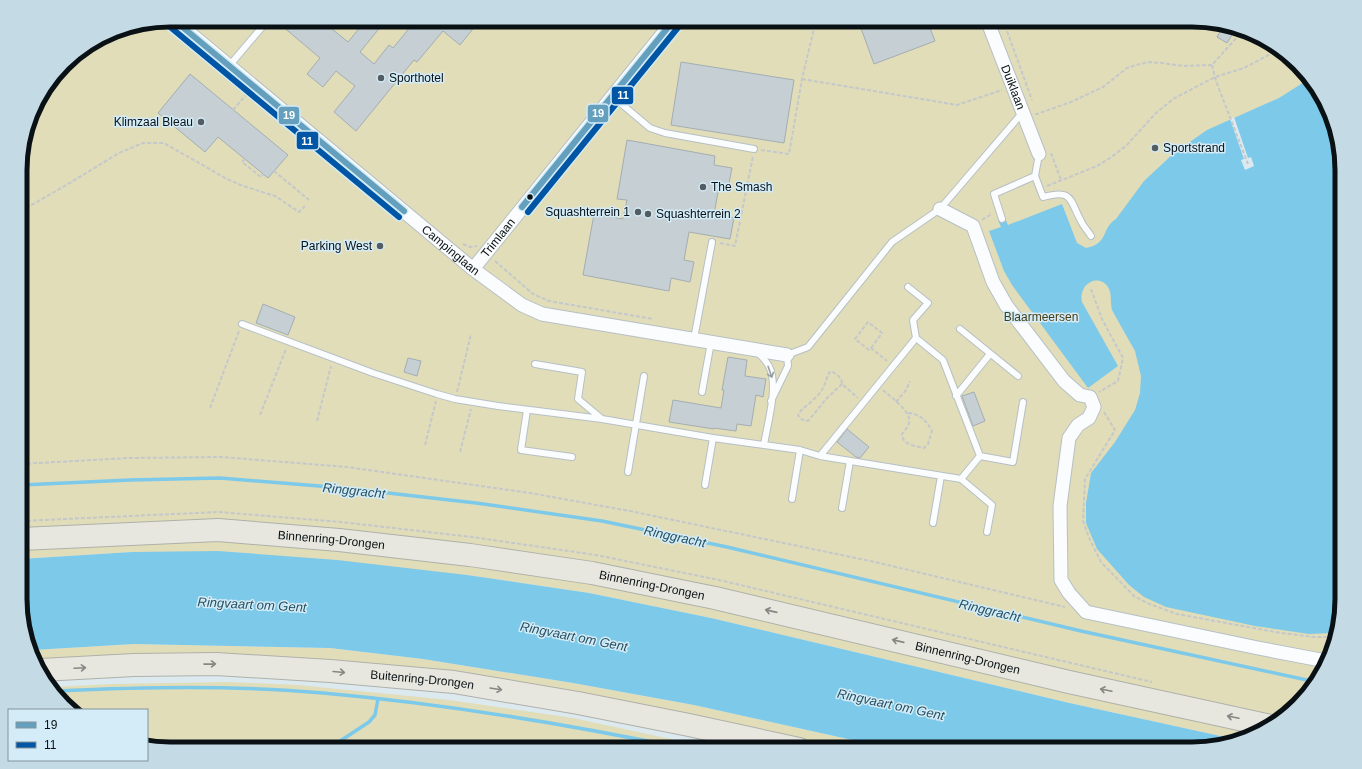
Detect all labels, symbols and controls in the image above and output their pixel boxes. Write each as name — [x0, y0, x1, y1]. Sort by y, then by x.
street label: Duiklaan — [998, 63, 1028, 111]
place label: Sporthotel — [389, 71, 444, 85]
marker: Sporthotel — [376, 73, 386, 83]
line badge: 11 — [611, 86, 634, 105]
text: 11 — [617, 89, 629, 101]
line badge: 19 — [587, 104, 609, 123]
line badge: 19 — [278, 106, 300, 125]
text: 19 — [592, 107, 604, 119]
text: 19 — [283, 109, 295, 121]
place label: Klimzaal Bleau — [114, 115, 193, 129]
marker: Klimzaal Bleau — [196, 117, 206, 127]
line badge: 11 — [296, 131, 319, 150]
text: 11 — [301, 135, 313, 147]
place label: Sportstrand — [1163, 141, 1225, 155]
marker: Sportstrand — [1150, 143, 1160, 153]
place label: The Smash — [711, 180, 772, 194]
marker: The Smash — [698, 182, 708, 192]
unlabelled marker — [525, 192, 535, 202]
place label: Squashterrein 1 — [545, 205, 630, 219]
marker: Squashterrein 1 — [633, 207, 643, 217]
place label: Squashterrein 2 — [656, 207, 741, 221]
marker: Squashterrein 2 — [643, 209, 653, 219]
street label: Trimlaan — [478, 215, 518, 260]
street label: Campinglaan — [419, 222, 482, 278]
place label: Parking West — [301, 239, 373, 253]
marker: Parking West — [375, 241, 385, 251]
park label: Blaarmeersen — [1004, 310, 1078, 324]
one-way arrow — [767, 365, 775, 377]
water label: Ringgracht — [322, 480, 387, 501]
water label: Ringgracht — [643, 523, 709, 551]
street label: Binnenring-Drongen — [277, 528, 386, 552]
street label: Binnenring-Drongen — [598, 568, 706, 603]
water label: Ringvaart om Gent — [197, 594, 308, 615]
water label: Ringgracht — [958, 596, 1024, 625]
one-way arrow — [765, 607, 778, 615]
water label: Ringvaart om Gent — [519, 619, 630, 655]
one-way arrow — [892, 637, 905, 645]
street label: Binnenring-Drongen — [914, 639, 1022, 677]
one-way arrow — [203, 660, 216, 668]
one-way arrow — [73, 665, 86, 672]
one-way arrow — [332, 668, 345, 675]
street label: Buitenring-Drongen — [370, 668, 475, 692]
one-way arrow — [489, 685, 502, 693]
water label: Ringvaart om Gent — [836, 686, 947, 723]
one-way arrow — [1100, 686, 1113, 694]
legend — [8, 709, 148, 761]
one-way arrow — [1227, 713, 1240, 721]
text: 19 — [44, 718, 58, 732]
text: 11 — [44, 738, 57, 752]

